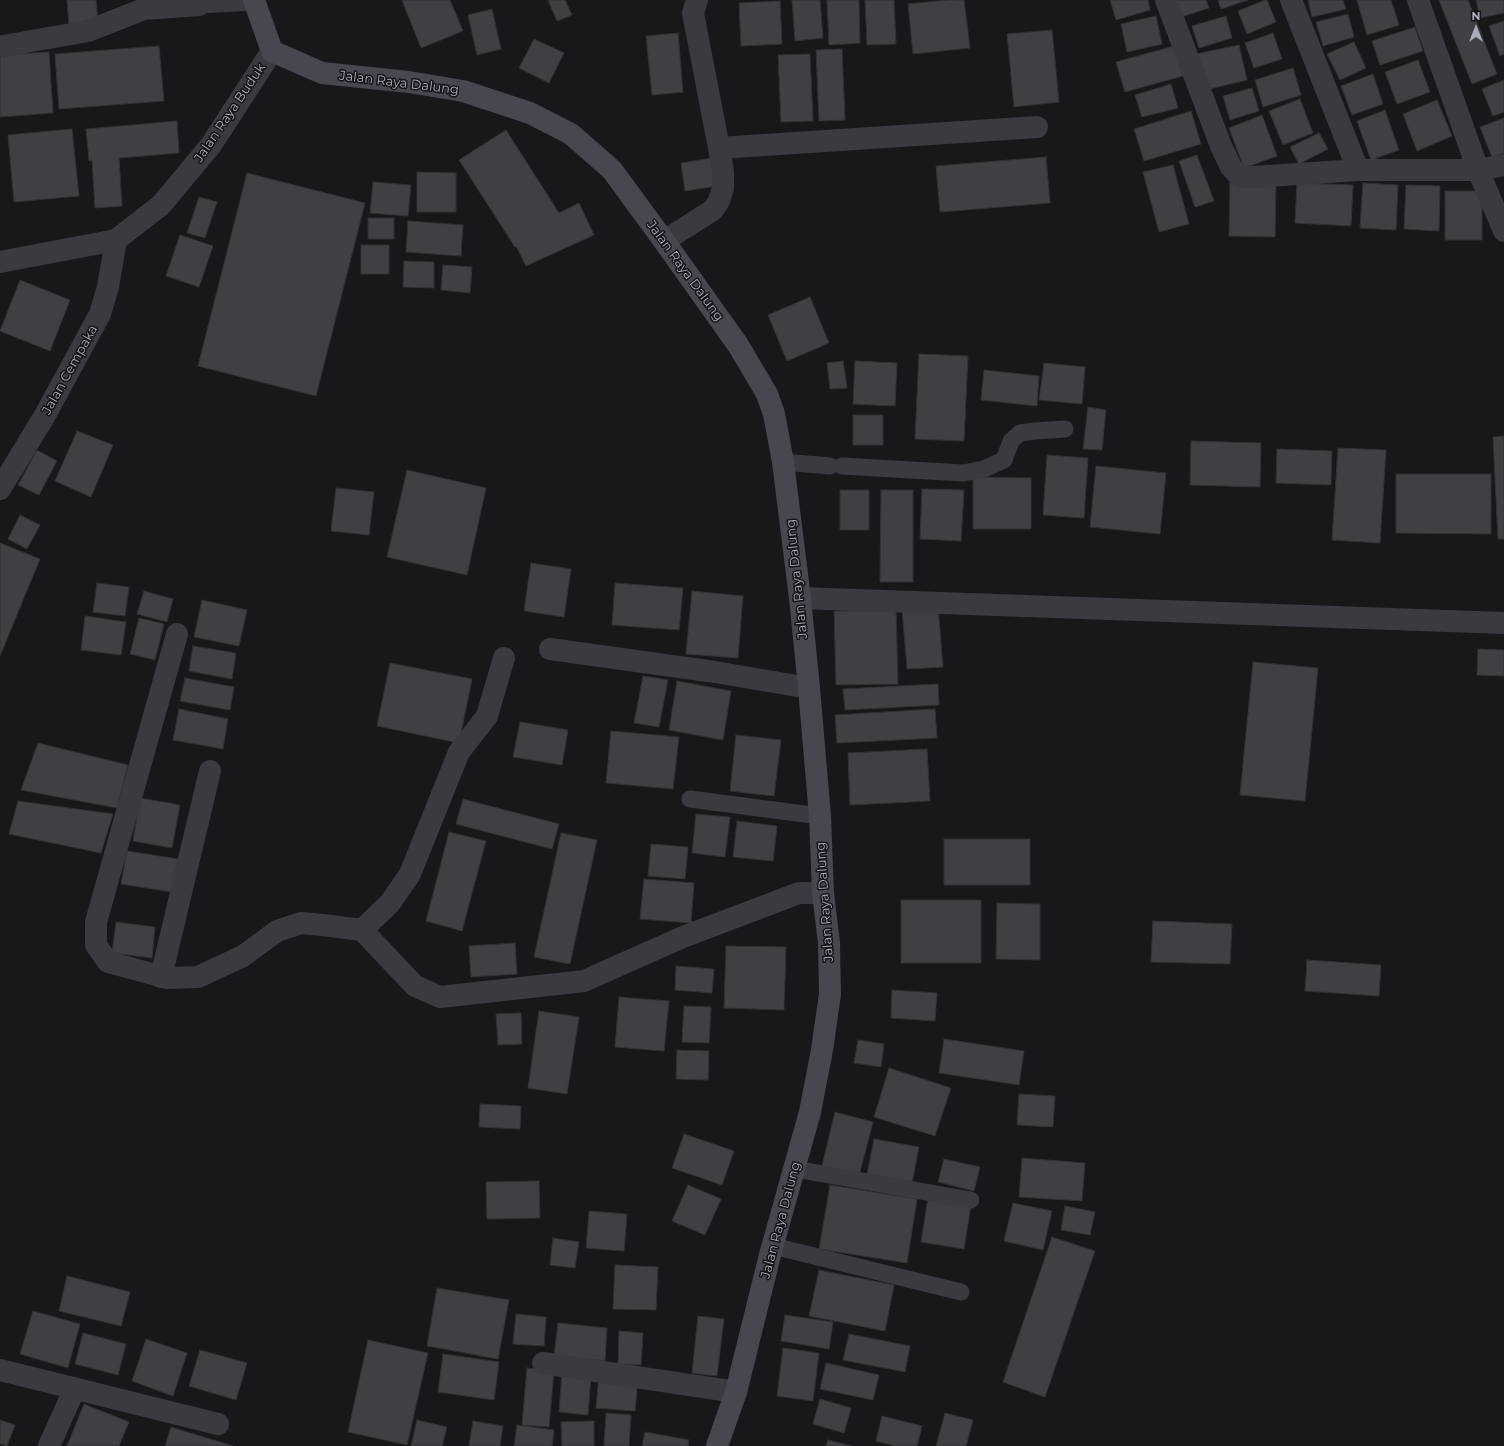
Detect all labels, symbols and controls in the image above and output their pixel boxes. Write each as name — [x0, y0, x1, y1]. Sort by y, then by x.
north arrow — [1456, 8, 1496, 48]
text: N — [1472, 9, 1480, 23]
street label: Jalan Raya Buduk — [191, 61, 269, 165]
street label: Jalan Raya Dalung — [338, 68, 460, 98]
street label: Jalan Raya Dalung — [643, 218, 727, 324]
street label: Jalan Cempaka — [39, 323, 101, 417]
street label: Jalan Raya Dalung — [783, 518, 811, 640]
street label: Jalan Raya Dalung — [813, 841, 837, 963]
street label: Jalan Raya Dalung — [758, 1160, 804, 1280]

